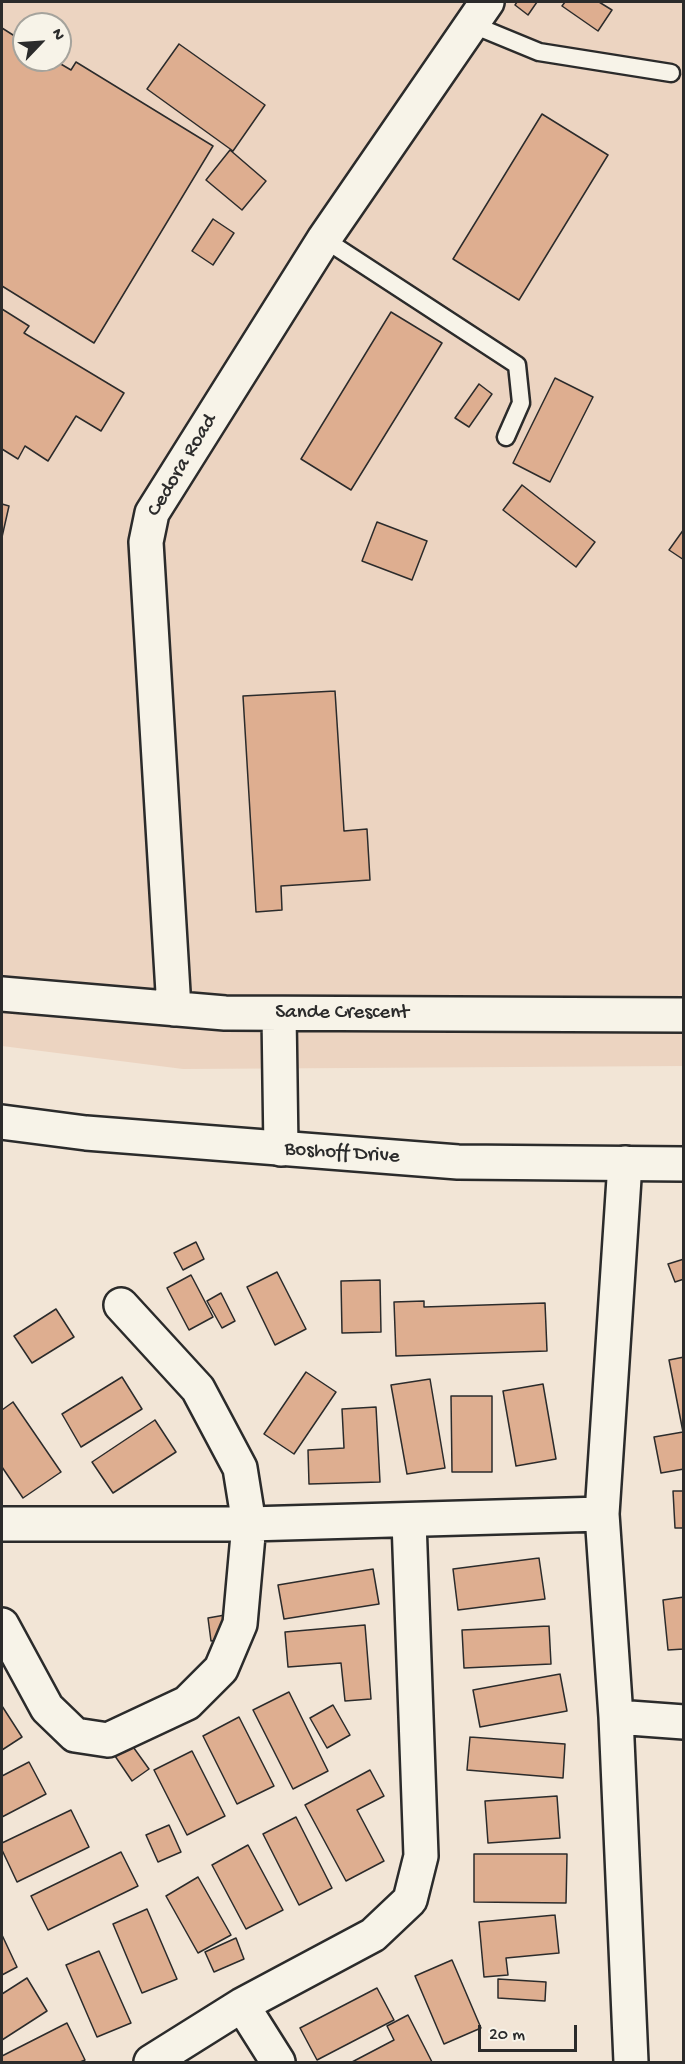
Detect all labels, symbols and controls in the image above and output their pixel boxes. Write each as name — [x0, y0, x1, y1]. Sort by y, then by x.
north arrow — [12, 12, 72, 72]
text: N — [46, 26, 68, 44]
street label: Cedora Road — [142, 410, 224, 522]
street label: Sande Crescent — [275, 1001, 409, 1027]
street label: Boshoff Drive — [284, 1137, 400, 1171]
scale bar — [481, 2013, 580, 2051]
text: 20 m — [489, 2025, 525, 2046]

